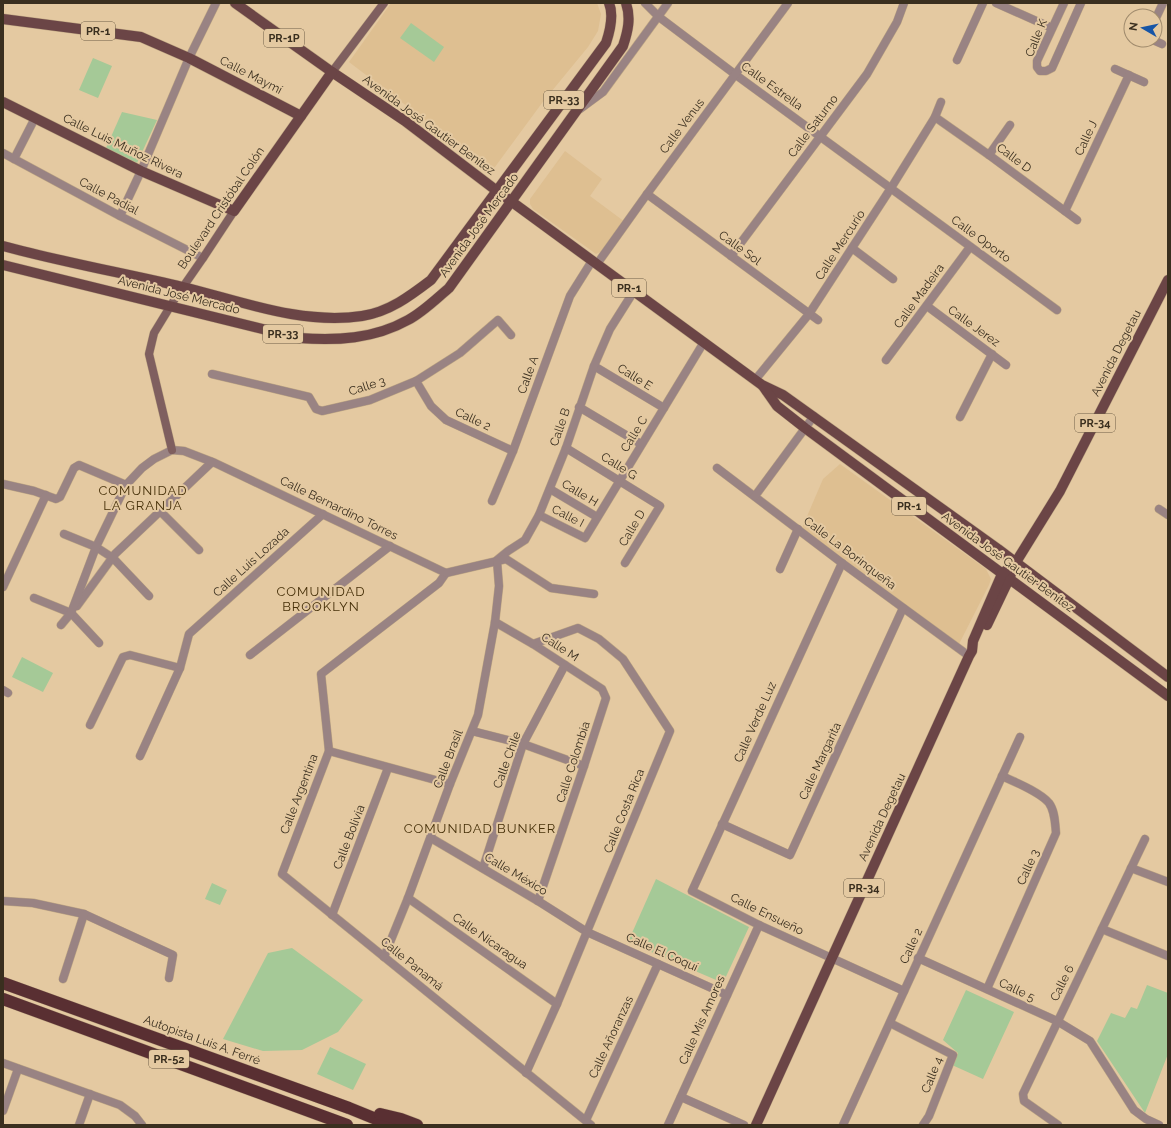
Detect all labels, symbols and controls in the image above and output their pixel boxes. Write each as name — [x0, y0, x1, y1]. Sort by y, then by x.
north arrow — [1123, 8, 1163, 48]
street label: Calle K — [1022, 17, 1050, 59]
text: N — [1127, 21, 1141, 32]
road number: PR-1 — [81, 22, 115, 40]
road number: PR-1P — [264, 29, 304, 47]
street label: Calle Maymí — [217, 53, 285, 97]
street label: Calle Estrella — [739, 59, 805, 113]
street label: Avenida José Gautier Benítez — [360, 72, 498, 178]
road number: PR-33 — [544, 91, 584, 109]
street label: Calle Saturno — [785, 92, 841, 160]
street label: Calle Venus — [657, 96, 707, 156]
street label: Calle Luis Muñoz Rivera — [61, 111, 185, 181]
street label: Calle J — [1072, 118, 1100, 158]
street label: Calle D — [994, 140, 1035, 176]
street label: Boulevard Cristóbal Colón — [175, 144, 267, 272]
street label: Avenida José Mercado — [437, 170, 521, 280]
street label: Calle Padial — [77, 175, 142, 218]
street label: Calle Mercurio — [812, 207, 868, 283]
street label: Calle Oporto — [948, 213, 1014, 265]
street label: Calle Sol — [716, 228, 765, 269]
street label: Calle Madeira — [891, 261, 947, 331]
street label: Avenida José Mercado — [117, 273, 241, 317]
road number: PR-1 — [612, 279, 646, 297]
street label: Calle Jerez — [945, 303, 1003, 350]
street label: Avenida Degetau — [1088, 307, 1144, 399]
road number: PR-33 — [263, 325, 303, 343]
street label: Calle A — [515, 354, 541, 396]
street label: Calle E — [615, 361, 655, 393]
street label: Calle 3 — [347, 374, 387, 398]
street label: Calle 2 — [453, 405, 493, 433]
street label: Calle B — [547, 406, 573, 448]
street label: Calle C — [618, 413, 650, 455]
road number: PR-34 — [1075, 414, 1115, 432]
street label: Calle G — [598, 449, 640, 483]
street label: Calle Bernardino Torres — [278, 473, 400, 543]
street label: Calle H — [559, 477, 601, 509]
district label: COMUNIDAD LA GRANJA — [98, 483, 188, 513]
road number: PR-1 — [892, 497, 926, 515]
street label: Calle I — [550, 502, 586, 530]
street label: Calle D — [616, 507, 649, 549]
street label: Avenida José Gautier Benítez — [939, 509, 1077, 615]
street label: Calle La Borinqueña — [801, 514, 899, 592]
street label: Calle Luis Lozada — [210, 524, 292, 600]
district label: COMUNIDAD BROOKLYN — [276, 584, 366, 614]
street label: Calle M — [539, 630, 581, 664]
street label: Calle Verde Luz — [731, 679, 779, 765]
street label: Calle Colombia — [553, 720, 593, 804]
street label: Calle Margarita — [796, 720, 844, 802]
street label: Calle Brasil — [430, 727, 466, 790]
street label: Calle Chile — [490, 730, 524, 790]
street label: Calle Argentina — [277, 752, 321, 836]
street label: Calle Costa Rica — [601, 767, 647, 855]
street label: Avenida Degetau — [856, 771, 908, 863]
street label: Calle Bolivia — [330, 803, 368, 871]
district label: COMUNIDAD BUNKER — [404, 821, 556, 836]
street label: Calle 3 — [1014, 847, 1042, 887]
street label: Calle México — [482, 850, 550, 898]
road number: PR-34 — [844, 879, 884, 897]
street label: Calle Ensueño — [728, 890, 806, 938]
street label: Calle Nicaragua — [450, 910, 530, 972]
street label: Calle 2 — [897, 926, 925, 966]
street label: Calle El Coquí — [624, 930, 700, 974]
street label: Calle Panamá — [378, 935, 446, 993]
street label: Calle 6 — [1047, 963, 1077, 1003]
street label: Calle Mis Amores — [676, 973, 728, 1067]
street label: Calle 5 — [997, 976, 1038, 1005]
street label: Calle Añoranzas — [586, 993, 636, 1080]
street label: Autopista Luis A. Ferré — [142, 1012, 262, 1068]
road number: PR-52 — [149, 1050, 189, 1068]
street label: Calle 4 — [918, 1054, 946, 1095]

